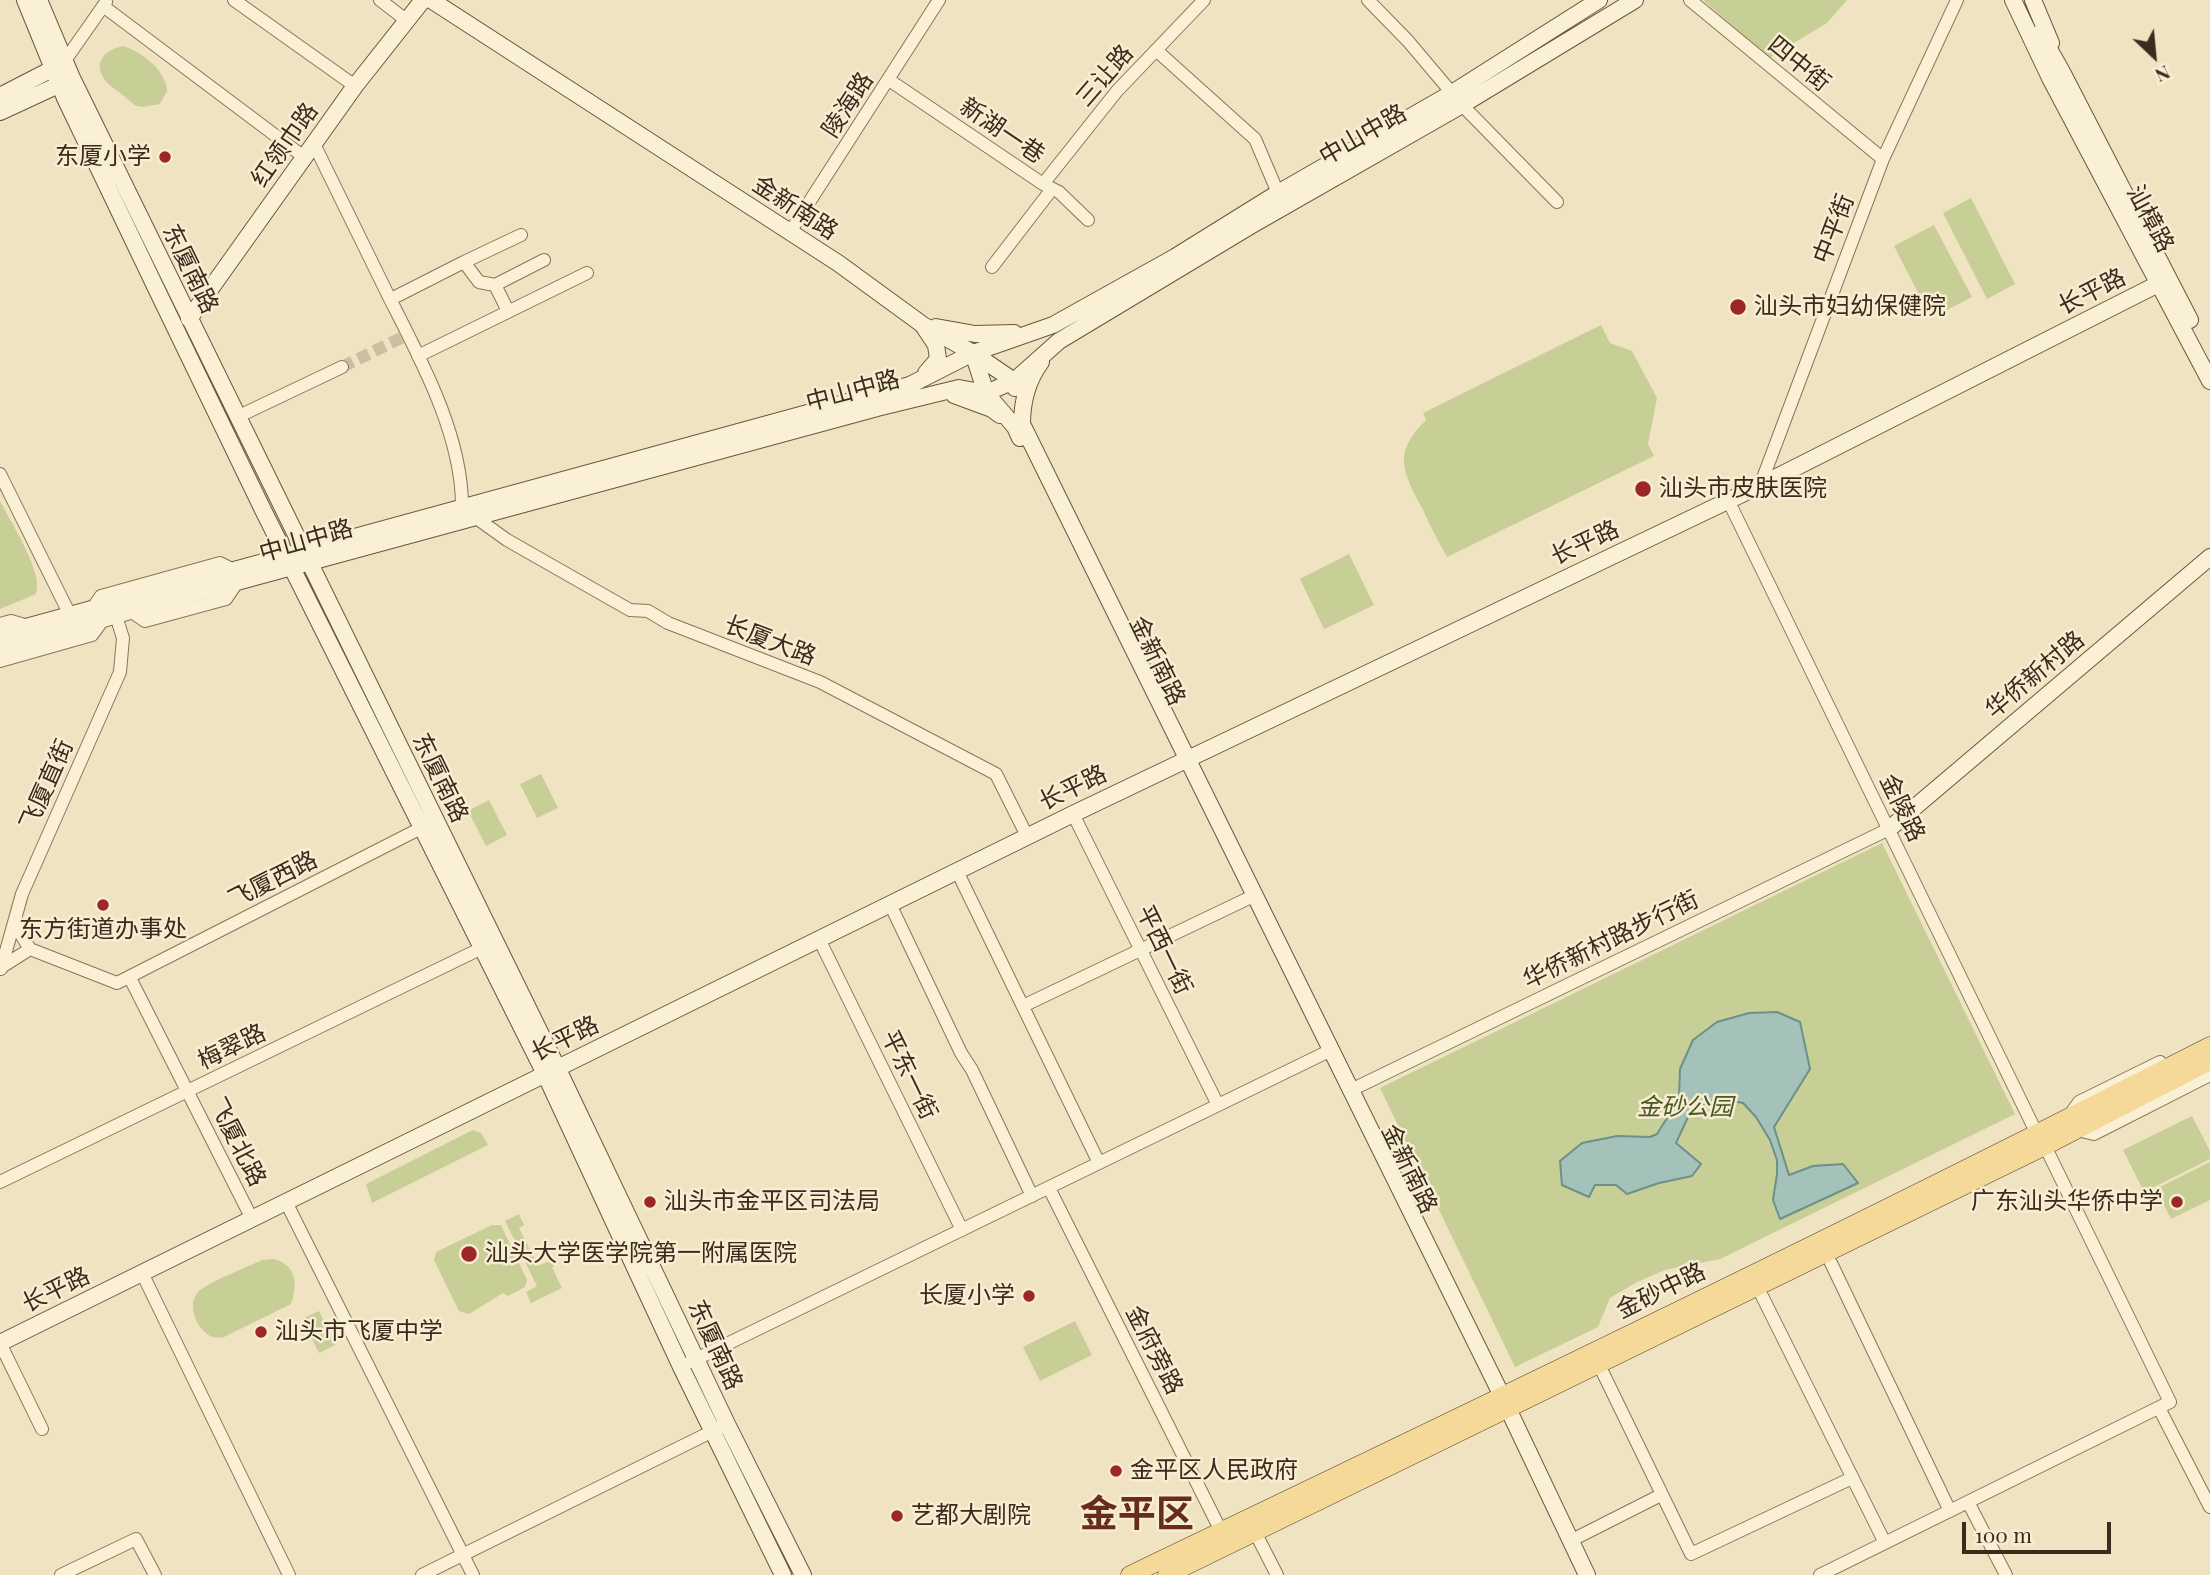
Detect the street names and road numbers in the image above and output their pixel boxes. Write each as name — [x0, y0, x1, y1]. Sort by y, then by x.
street label: 四中街 — [1762, 30, 1836, 98]
street label: 三让路 — [1071, 39, 1139, 113]
street label: 陵海路 — [816, 67, 880, 143]
street label: 新湖一巷 — [954, 92, 1050, 170]
street label: 红领巾路 — [246, 97, 324, 193]
street label: 中山中路 — [1314, 99, 1412, 171]
street label: 金新南路 — [747, 170, 843, 246]
street label: 汕樟路 — [2120, 180, 2180, 258]
street label: 中平街 — [1808, 190, 1860, 268]
street label: 东厦南路 — [156, 220, 224, 318]
street label: 长平路 — [2053, 263, 2131, 321]
street label: 中山中路 — [803, 365, 903, 417]
street label: 中山中路 — [256, 514, 356, 568]
street label: 长平路 — [1546, 515, 1624, 571]
street label: 长厦大路 — [720, 610, 820, 672]
street label: 金新南路 — [1123, 612, 1191, 710]
street label: 华侨新村路 — [1980, 625, 2090, 725]
street label: 东厦南路 — [406, 729, 474, 827]
street label: 飞厦直街 — [14, 735, 80, 835]
street label: 长平路 — [1034, 759, 1112, 817]
street label: 金陵路 — [1873, 769, 1931, 847]
street label: 飞厦西路 — [224, 845, 322, 915]
street label: 华侨新村路步行街 — [1518, 885, 1704, 995]
street label: 平西一街 — [1130, 901, 1198, 999]
street label: 长平路 — [526, 1010, 604, 1068]
street label: 梅翠路 — [193, 1018, 271, 1076]
street label: 平东一街 — [875, 1026, 943, 1124]
street label: 飞厦北路 — [202, 1093, 272, 1191]
street label: 金新南路 — [1375, 1120, 1443, 1218]
street label: 金砂中路 — [1612, 1257, 1710, 1325]
street label: 长平路 — [17, 1261, 95, 1319]
street label: 东厦南路 — [682, 1295, 748, 1395]
street label: 金府旁路 — [1119, 1301, 1189, 1399]

